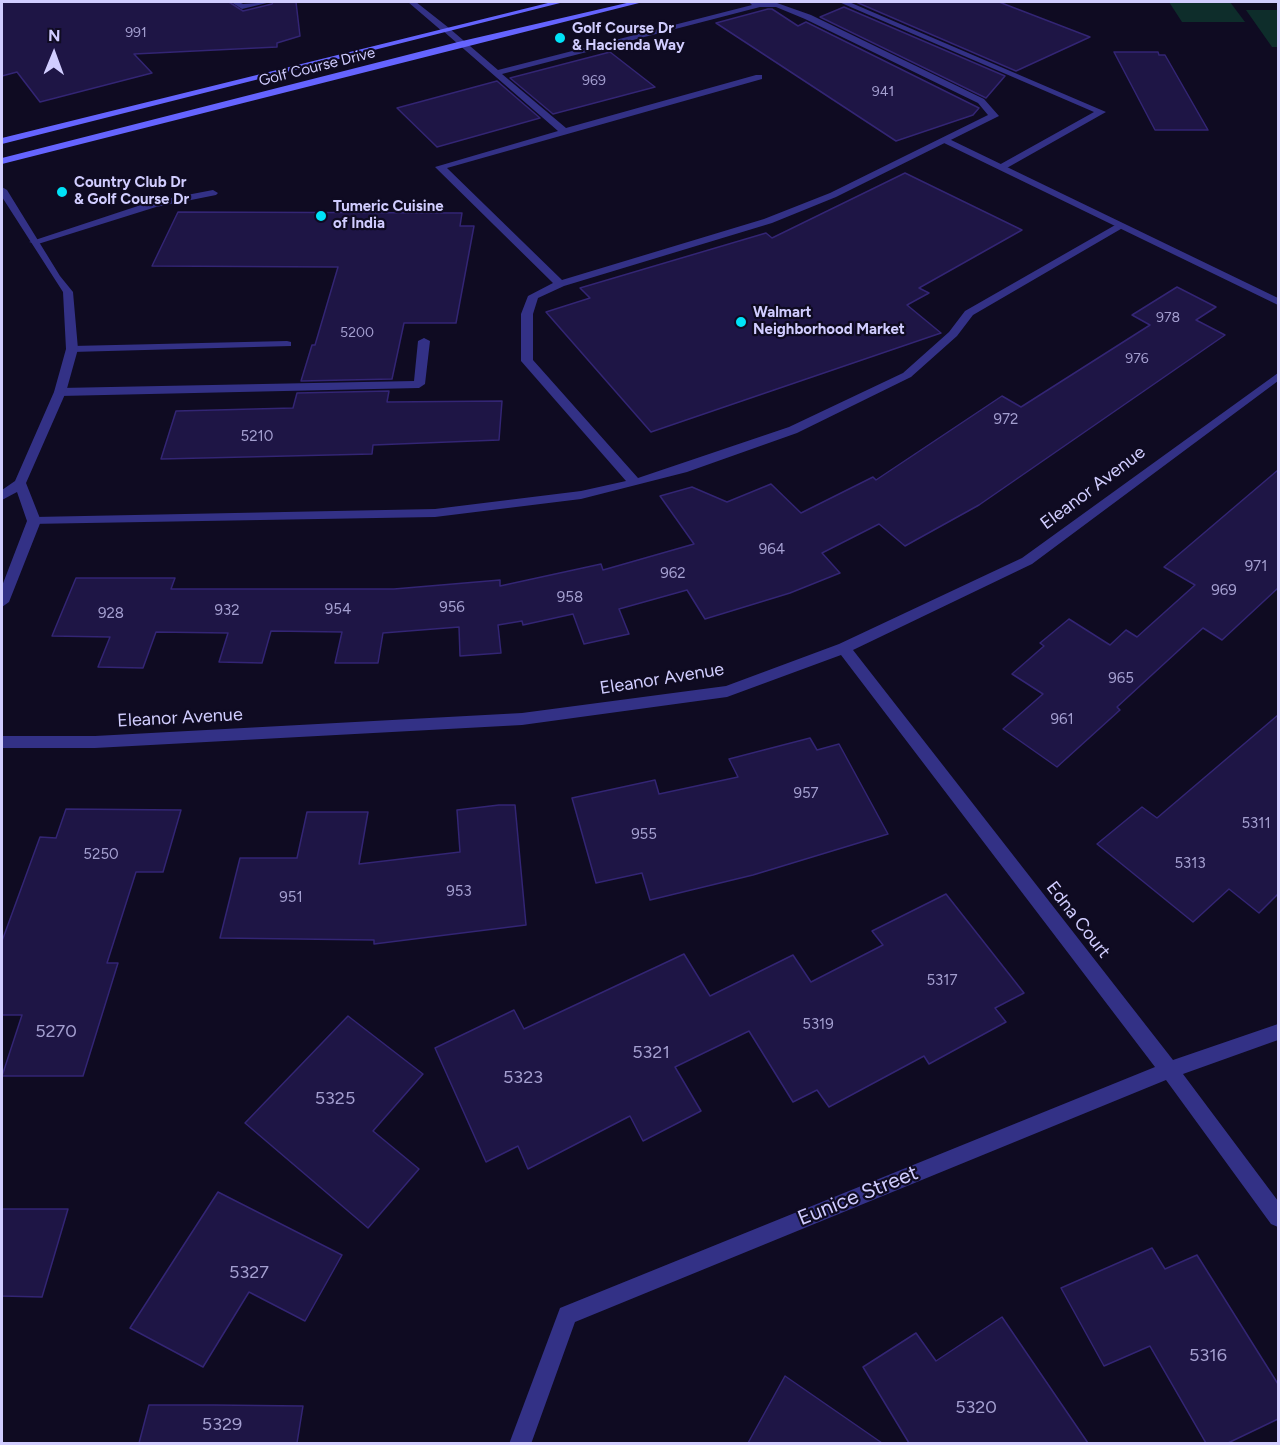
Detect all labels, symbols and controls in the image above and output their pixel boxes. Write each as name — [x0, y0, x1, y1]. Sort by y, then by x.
place label: Golf Course Dr & Hacienda Way — [572, 20, 685, 55]
north arrow — [24, 24, 84, 84]
house number: 991 — [125, 25, 147, 41]
text: N — [48, 26, 61, 45]
marker: Golf Course Dr & Hacienda Way — [553, 31, 567, 45]
street label: Golf Course Drive — [257, 44, 377, 90]
house number: 969 — [582, 73, 606, 89]
house number: 941 — [872, 84, 894, 100]
place label: Country Club Dr & Golf Course Dr — [74, 174, 189, 209]
marker: Country Club Dr & Golf Course Dr — [55, 185, 69, 199]
place label: Tumeric Cuisine of India — [333, 198, 444, 233]
marker: Tumeric Cuisine of India — [314, 209, 328, 223]
place label: Walmart Neighborhood Market — [753, 304, 905, 339]
house number: 978 — [1156, 310, 1180, 326]
marker: Walmart Neighborhood Market — [734, 315, 748, 329]
house number: 5200 — [340, 325, 374, 341]
house number: 976 — [1125, 351, 1149, 367]
house number: 972 — [994, 411, 1018, 429]
house number: 5210 — [241, 428, 273, 446]
street label: Eleanor Avenue — [1036, 442, 1150, 534]
house number: 964 — [759, 541, 785, 559]
house number: 971 — [1245, 558, 1267, 576]
house number: 962 — [660, 565, 686, 583]
house number: 969 — [1211, 582, 1237, 600]
house number: 958 — [557, 589, 583, 607]
house number: 956 — [439, 599, 465, 617]
house number: 954 — [325, 601, 351, 619]
house number: 932 — [214, 602, 240, 620]
house number: 928 — [98, 605, 124, 623]
street label: Eleanor Avenue — [598, 659, 726, 699]
house number: 965 — [1108, 670, 1134, 688]
street label: Eleanor Avenue — [117, 704, 243, 732]
house number: 961 — [1050, 711, 1074, 729]
house number: 957 — [793, 785, 819, 803]
house number: 5311 — [1241, 815, 1271, 833]
house number: 955 — [631, 826, 657, 844]
house number: 5250 — [83, 846, 119, 864]
house number: 5313 — [1174, 855, 1206, 873]
street label: Edna Court — [1041, 877, 1115, 963]
house number: 953 — [446, 883, 472, 901]
house number: 951 — [279, 889, 303, 907]
house number: 5317 — [926, 972, 958, 990]
house number: 5319 — [802, 1016, 834, 1034]
house number: 5270 — [35, 1021, 77, 1043]
house number: 5321 — [632, 1042, 670, 1064]
house number: 5323 — [503, 1067, 543, 1089]
house number: 5325 — [315, 1088, 355, 1110]
street label: Eunice Street — [794, 1160, 922, 1232]
house number: 5327 — [229, 1262, 269, 1284]
house number: 5316 — [1189, 1345, 1227, 1367]
house number: 5320 — [955, 1397, 997, 1419]
house number: 5329 — [202, 1414, 242, 1436]

